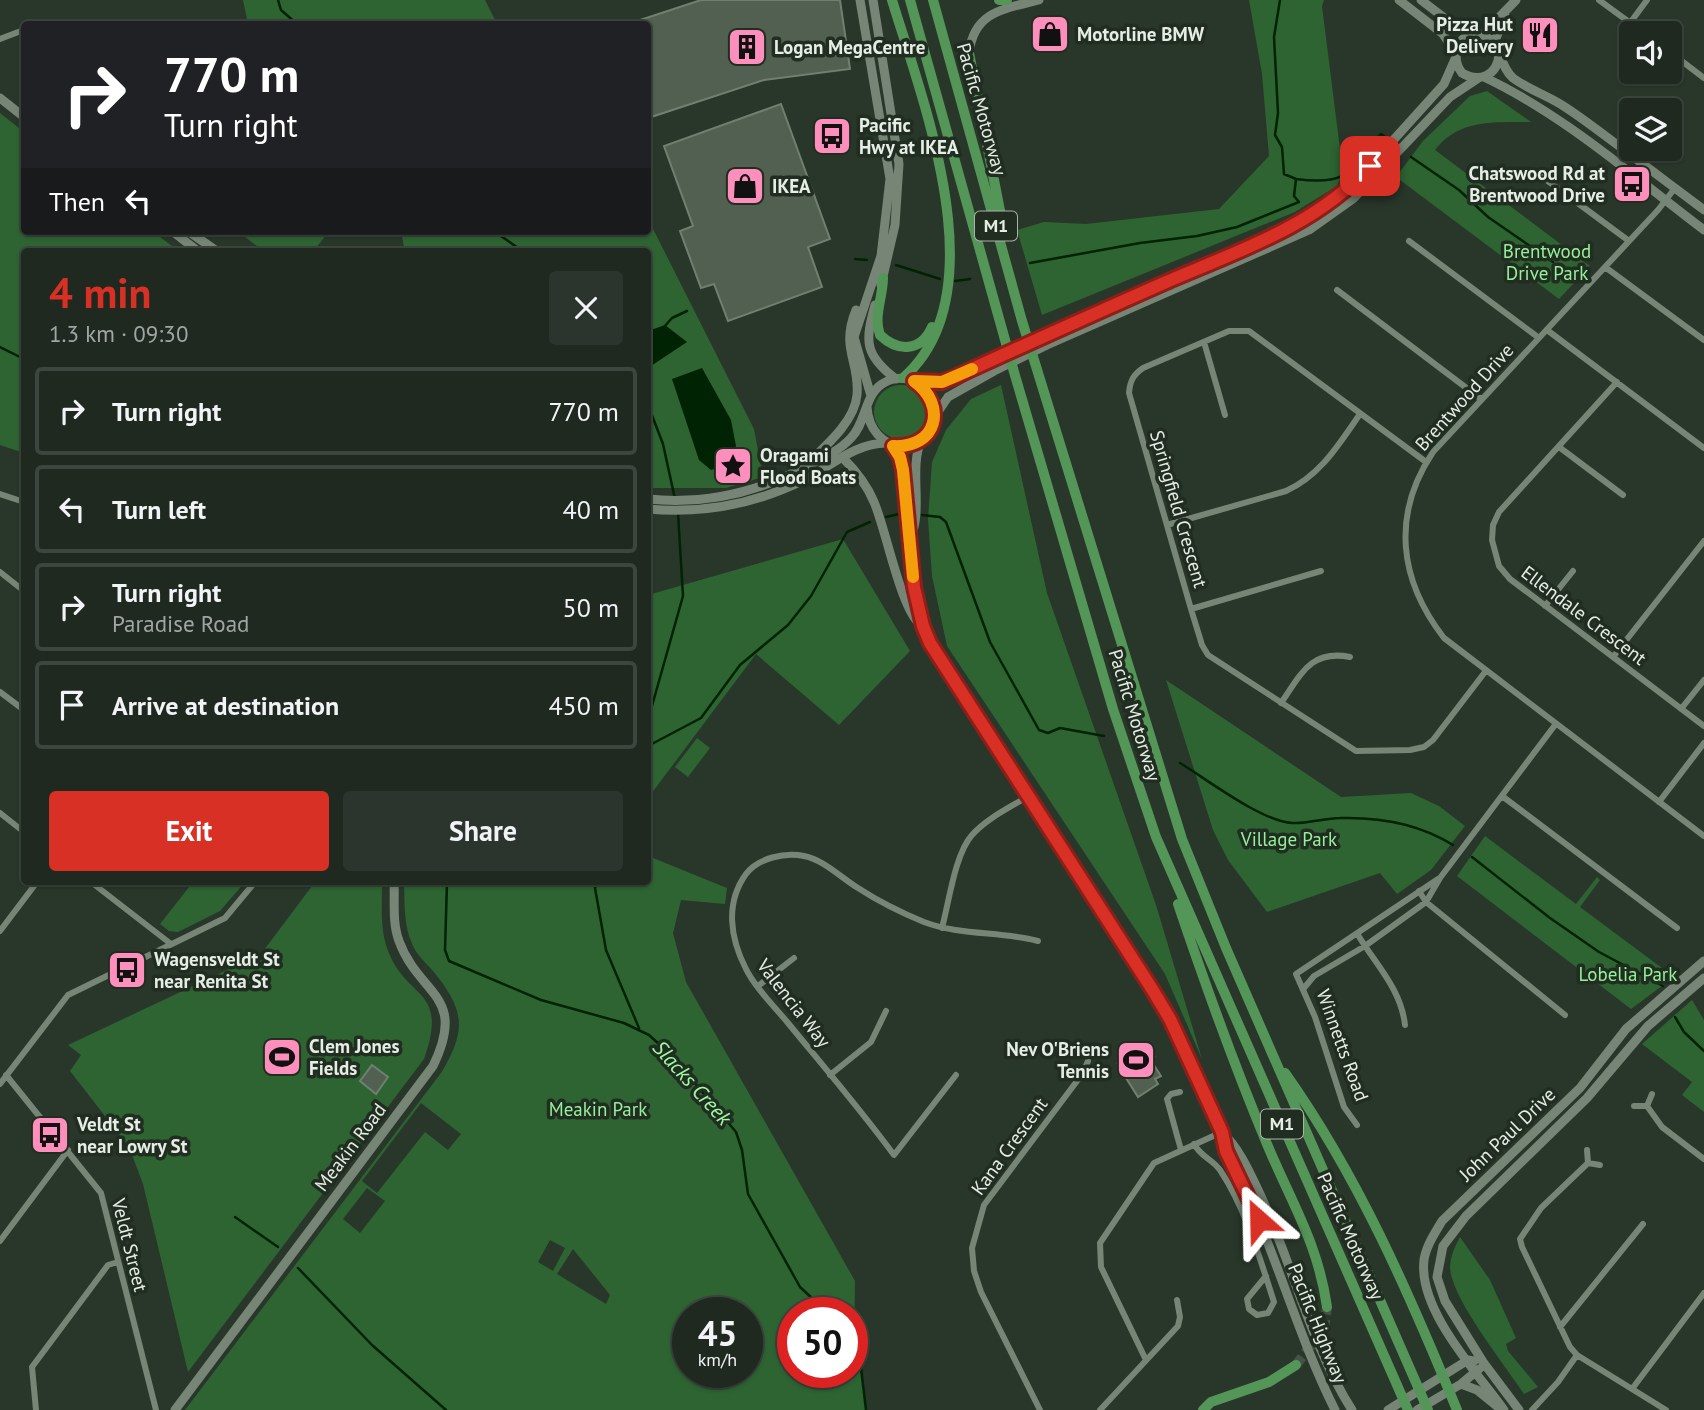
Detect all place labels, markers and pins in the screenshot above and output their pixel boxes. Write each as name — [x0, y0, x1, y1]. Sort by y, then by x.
place label: Pizza Hut Delivery — [1436, 12, 1514, 58]
shop icon: Motorline BMW — [1029, 13, 1071, 55]
restaurant icon: Pizza Hut Delivery — [1519, 14, 1561, 56]
place label: Motorline BMW — [1077, 22, 1205, 46]
building icon: Logan MegaCentre — [726, 26, 768, 68]
place label: Logan MegaCentre — [774, 35, 925, 59]
place label: Pacific Hwy at IKEA — [859, 113, 959, 159]
bus stop icon: Pacific Hwy at IKEA — [811, 115, 853, 157]
pin — [1340, 136, 1400, 196]
place label: Chatswood Rd at Brentwood Drive — [1468, 161, 1605, 207]
bus stop icon: Chatswood Rd at Brentwood Drive — [1611, 163, 1653, 205]
shop icon: IKEA — [724, 165, 766, 207]
place label: IKEA — [772, 174, 811, 198]
place label: Oragami Flood Boats — [760, 443, 856, 489]
place icon: Oragami Flood Boats — [712, 445, 754, 487]
place label: Wagensveldt St near Renita St — [154, 947, 280, 993]
bus stop icon: Wagensveldt St near Renita St — [106, 949, 148, 991]
place label: Clem Jones Fields — [309, 1034, 400, 1080]
sports icon: Clem Jones Fields — [261, 1036, 303, 1078]
place label: Nev O'Briens Tennis — [1006, 1037, 1109, 1083]
sports icon: Nev O'Briens Tennis — [1115, 1039, 1157, 1081]
place label: Veldt St near Lowry St — [76, 1112, 188, 1158]
bus stop icon: Veldt St near Lowry St — [29, 1114, 71, 1156]

